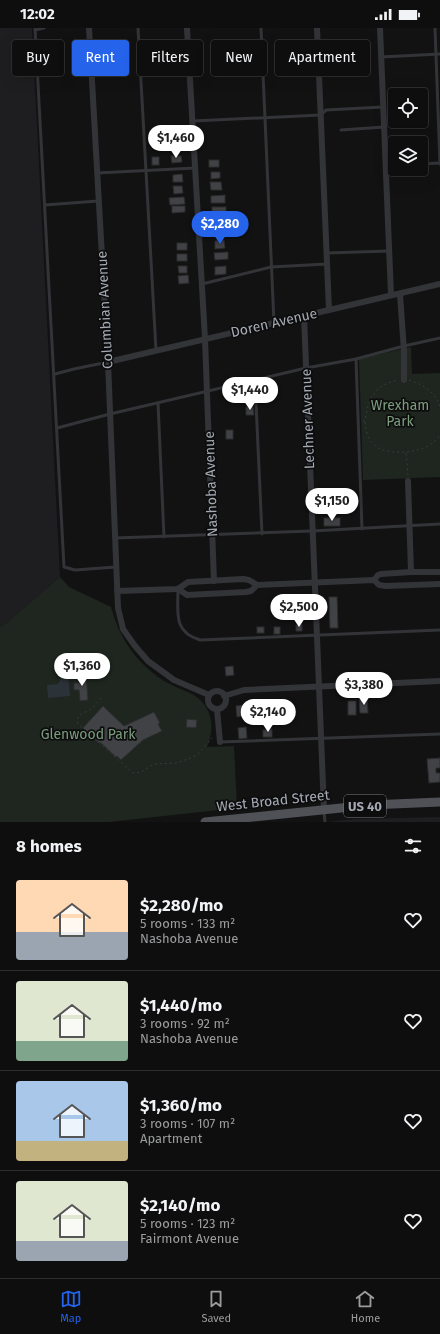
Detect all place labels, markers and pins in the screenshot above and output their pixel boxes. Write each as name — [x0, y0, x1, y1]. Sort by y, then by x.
pin: $1,460 — [143, 125, 209, 159]
pin: $2,280 — [187, 211, 253, 245]
pin: $1,440 — [217, 377, 283, 411]
pin: $1,150 — [299, 488, 365, 522]
pin: $2,500 — [266, 594, 332, 628]
pin: $1,360 — [49, 653, 115, 687]
pin: $3,380 — [331, 672, 397, 706]
pin: $2,140 — [235, 699, 301, 733]

